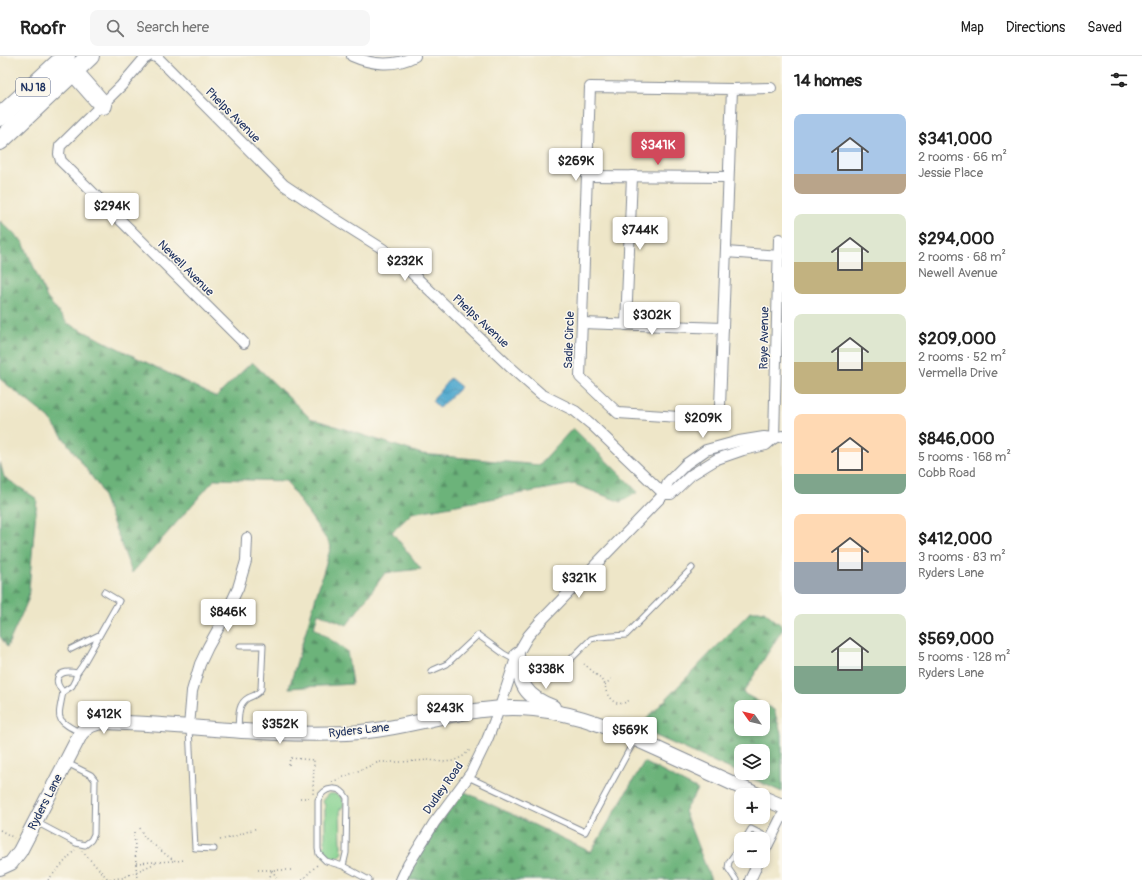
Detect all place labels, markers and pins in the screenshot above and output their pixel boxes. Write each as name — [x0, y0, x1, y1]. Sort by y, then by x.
pin: $341K — [630, 132, 686, 166]
pin: $269K — [548, 148, 604, 182]
pin: $294K — [84, 193, 140, 227]
pin: $744K — [612, 217, 668, 251]
pin: $232K — [377, 248, 433, 282]
pin: $302K — [624, 302, 680, 336]
pin: $209K — [675, 405, 731, 439]
pin: $321K — [551, 565, 607, 599]
pin: $846K — [200, 599, 256, 633]
pin: $338K — [518, 656, 574, 690]
pin: $243K — [417, 695, 473, 729]
pin: $412K — [76, 701, 132, 735]
pin: $352K — [252, 711, 308, 745]
pin: $569K — [602, 717, 658, 751]

